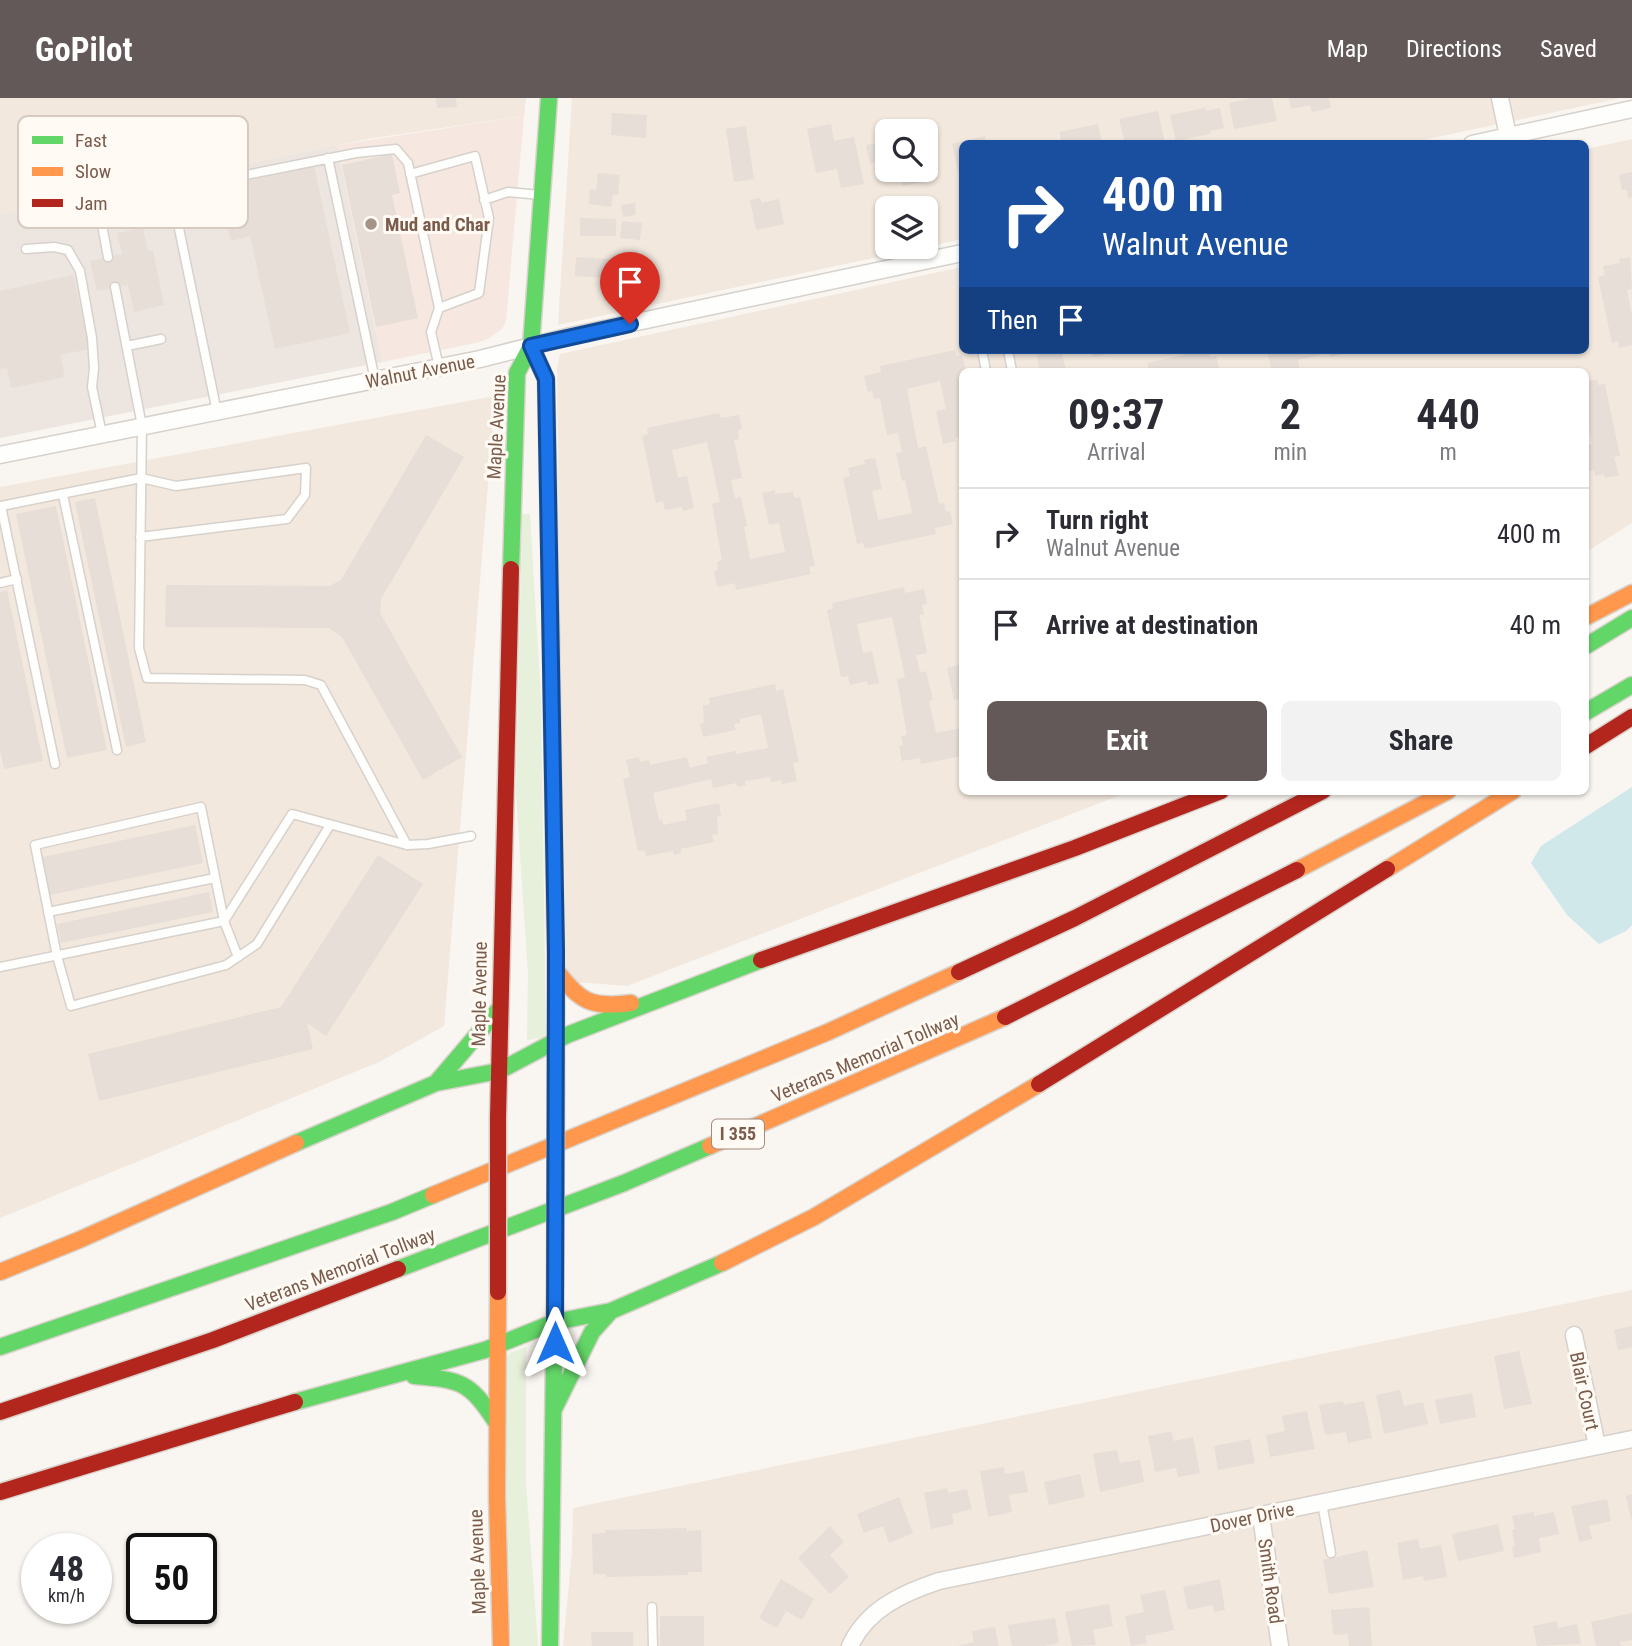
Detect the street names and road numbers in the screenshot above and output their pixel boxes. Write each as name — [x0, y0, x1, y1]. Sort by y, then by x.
street label: Walnut Avenue — [364, 350, 477, 393]
street label: Maple Avenue — [482, 374, 511, 480]
street label: Maple Avenue — [467, 941, 492, 1047]
street label: Veterans Memorial Tollway — [768, 1007, 963, 1107]
road number: I 355 — [712, 1119, 764, 1148]
street label: Veterans Memorial Tollway — [242, 1223, 438, 1316]
street label: Blair Court — [1565, 1350, 1604, 1432]
street label: Dover Drive — [1208, 1497, 1296, 1538]
street label: Maple Avenue — [464, 1509, 491, 1615]
street label: Smith Road — [1253, 1537, 1288, 1625]

